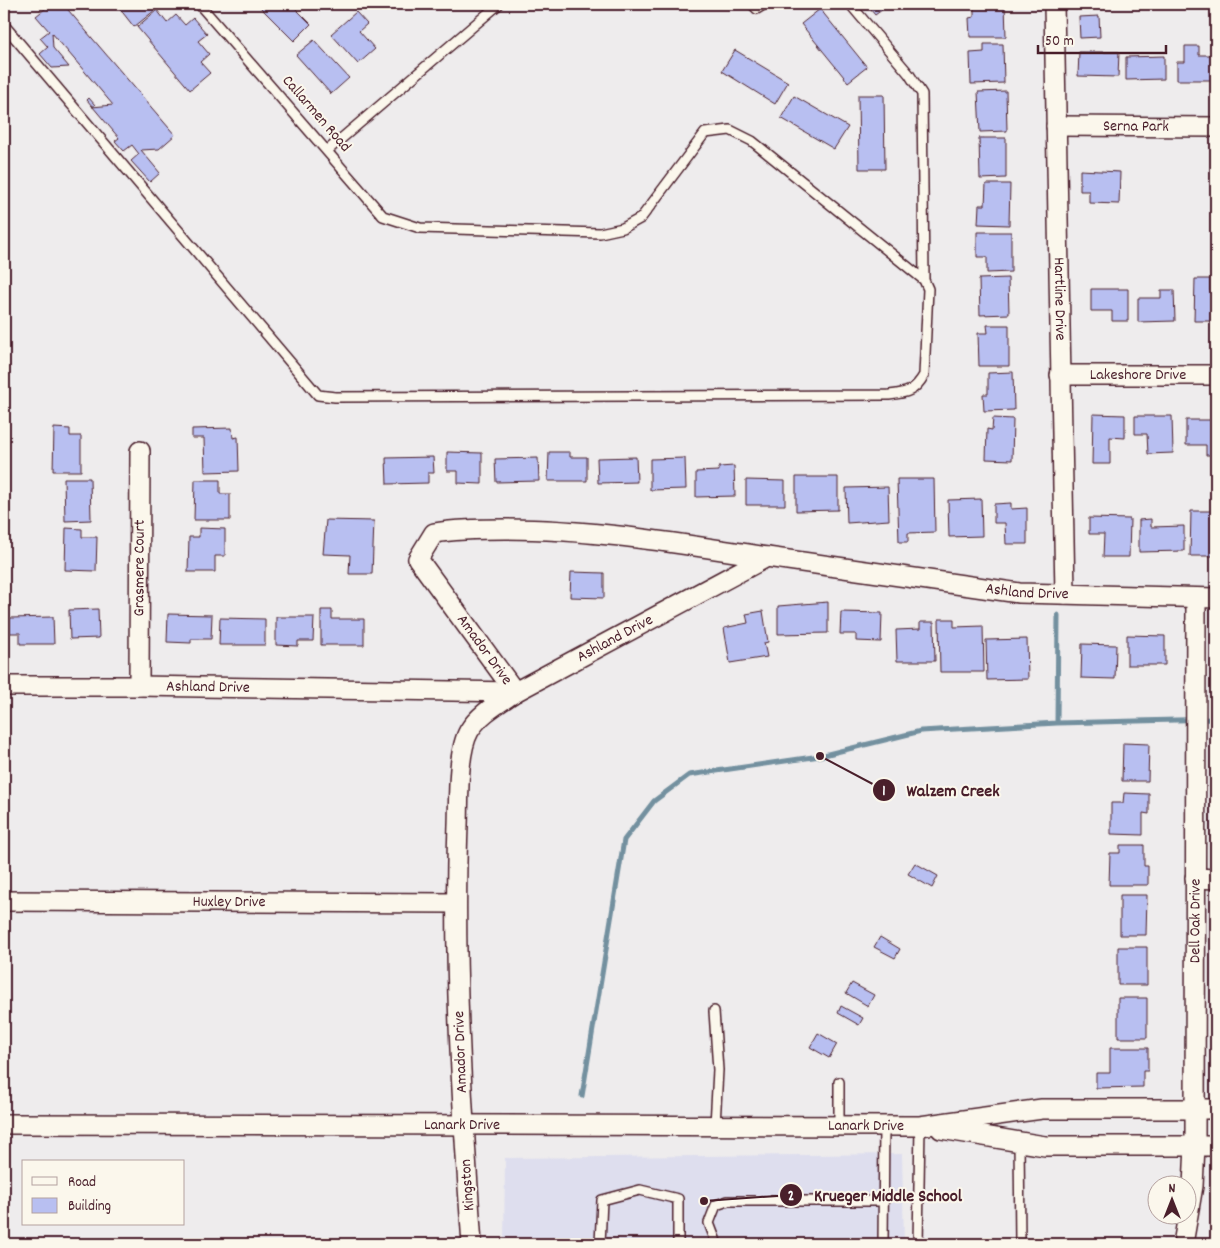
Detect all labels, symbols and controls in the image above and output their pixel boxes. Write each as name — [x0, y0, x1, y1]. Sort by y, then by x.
scale bar — [1038, 22, 1165, 54]
text: 50 m — [1045, 31, 1074, 53]
street label: Callarmen Road — [276, 70, 356, 158]
street label: Serna Park — [1103, 115, 1169, 138]
street label: Hartline Drive — [1047, 257, 1072, 341]
street label: Lakeshore Drive — [1090, 364, 1186, 387]
street label: Grasmere Court — [128, 519, 151, 616]
street label: Ashland Drive — [984, 577, 1069, 606]
street label: Ashland Drive — [573, 609, 657, 668]
street label: Amador Drive — [451, 610, 517, 690]
street label: Ashland Drive — [166, 675, 250, 699]
callout: Walzem Creek — [872, 773, 1010, 806]
text: Walzem Creek — [906, 780, 1000, 805]
text: 1 — [882, 781, 886, 803]
street label: Dell Oak Drive — [1184, 879, 1207, 963]
street label: Huxley Drive — [192, 890, 266, 914]
street label: Amador Drive — [448, 1010, 474, 1094]
street label: Lanark Drive — [424, 1113, 500, 1137]
street label: Lanark Drive — [828, 1114, 904, 1137]
street label: Kingston — [455, 1158, 481, 1212]
legend — [22, 1160, 185, 1226]
text: Road — [68, 1172, 96, 1194]
north arrow — [1148, 1176, 1198, 1226]
callout: Krueger Middle School — [779, 1178, 972, 1211]
text: N — [1169, 1179, 1176, 1199]
text: Krueger Middle School — [814, 1185, 963, 1210]
text: 2 — [788, 1186, 794, 1208]
text: Building — [68, 1196, 111, 1218]

